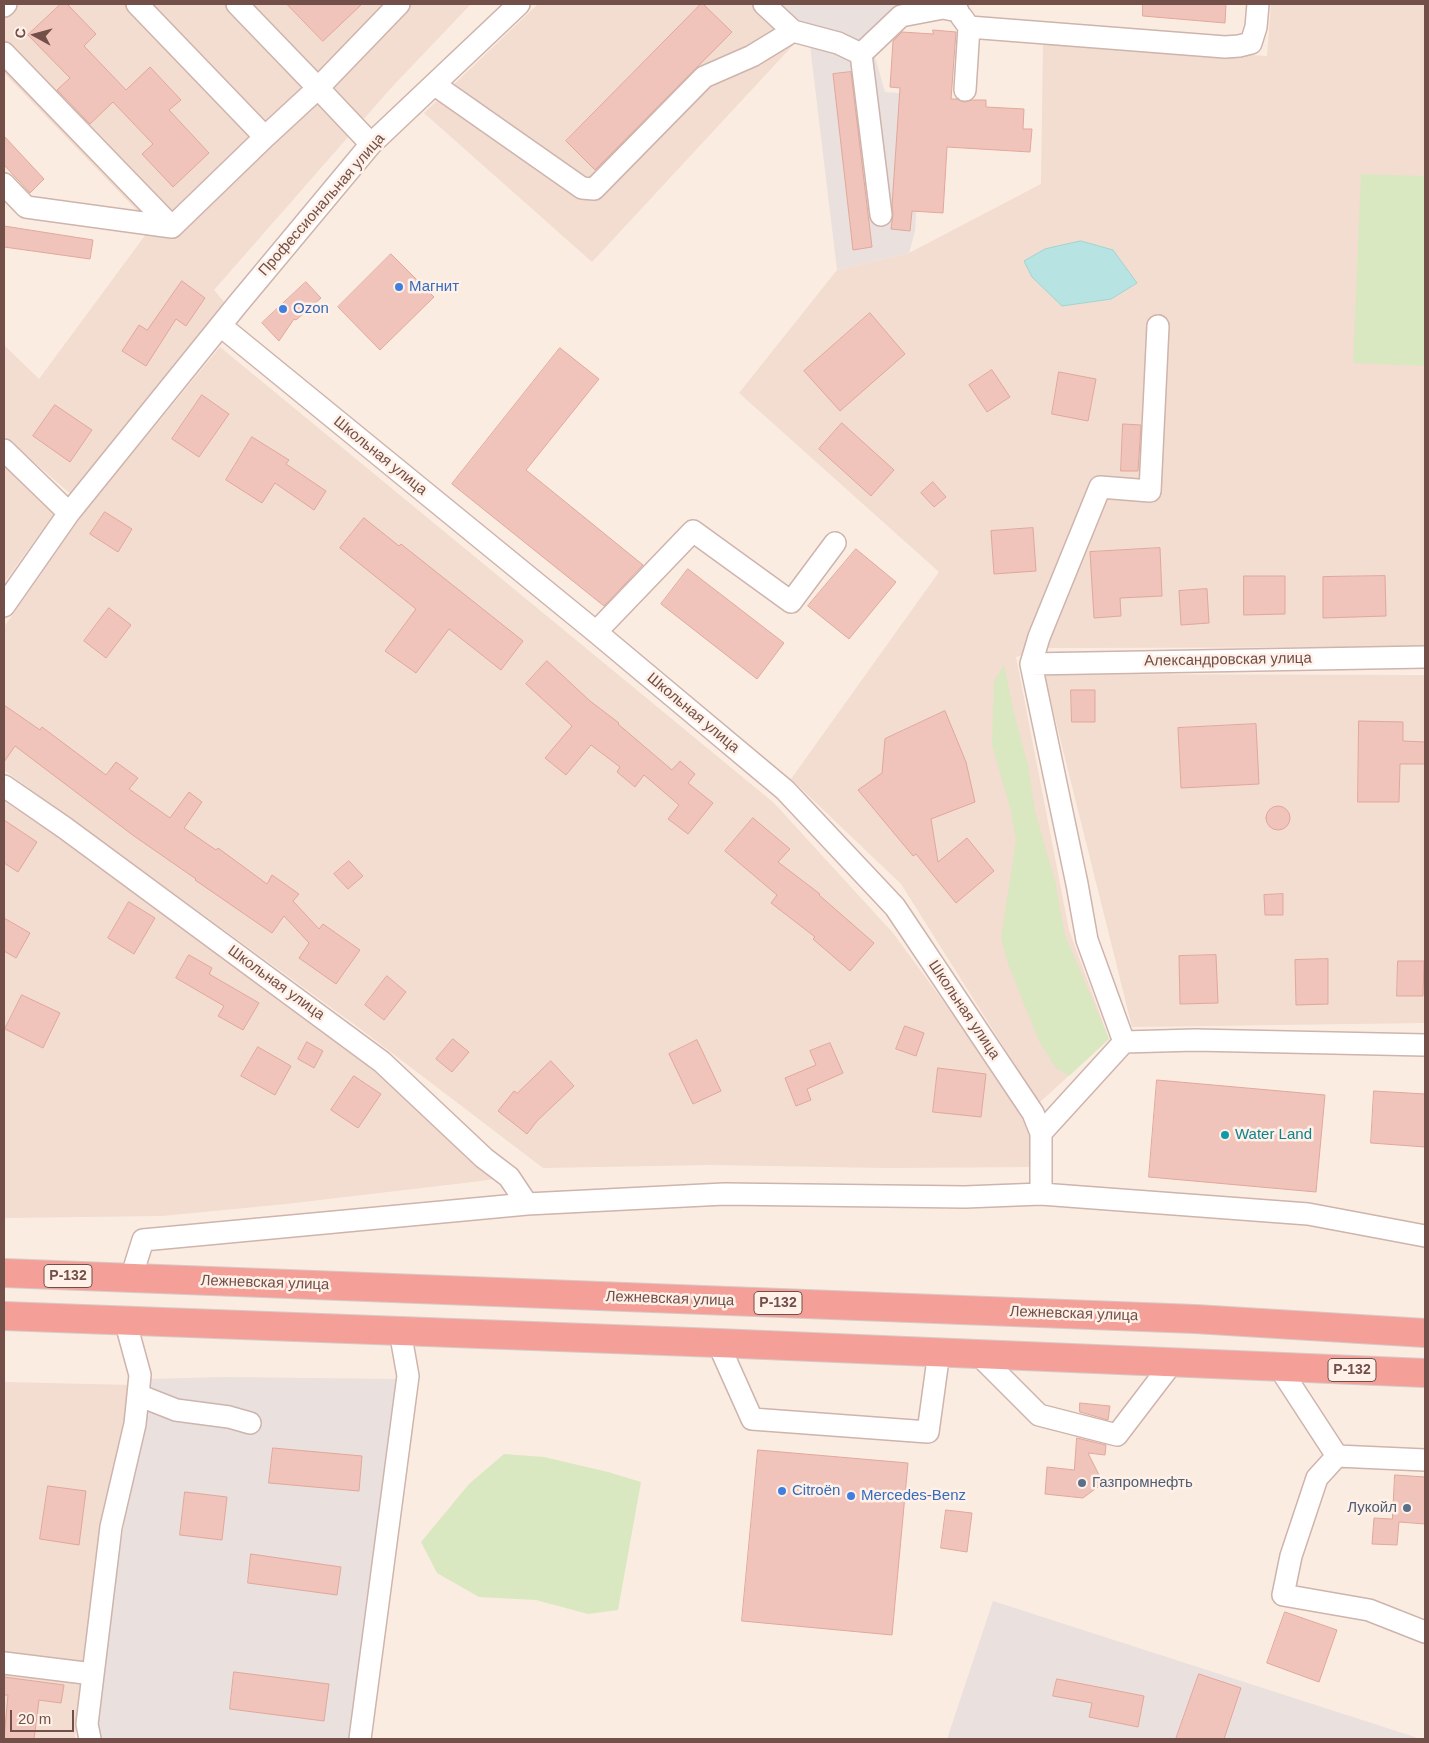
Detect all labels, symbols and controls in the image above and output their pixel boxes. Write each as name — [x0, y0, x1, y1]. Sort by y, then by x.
north arrow — [10, 10, 60, 60]
text: С — [12, 27, 29, 39]
street label: Профессиональная улица — [255, 130, 389, 280]
place label: Магнит — [409, 278, 459, 296]
marker: Магнит — [393, 281, 405, 293]
place label: Ozon — [293, 300, 329, 318]
marker: Ozon — [277, 303, 289, 315]
street label: Школьная улица — [330, 413, 430, 499]
street label: Александровская улица — [1144, 650, 1312, 670]
street label: Школьная улица — [643, 669, 743, 757]
street label: Школьная улица — [224, 942, 328, 1024]
street label: Школьная улица — [924, 957, 1004, 1063]
place label: Water Land — [1235, 1126, 1312, 1144]
marker: Water Land — [1219, 1129, 1231, 1141]
road number: Р-132 — [44, 1264, 92, 1288]
street label: Лежневская улица — [200, 1272, 330, 1294]
street label: Лежневская улица — [605, 1288, 735, 1310]
road number: Р-132 — [754, 1292, 802, 1315]
street label: Лежневская улица — [1009, 1303, 1139, 1325]
road number: Р-132 — [1328, 1358, 1376, 1382]
place label: Газпромнефть — [1092, 1474, 1193, 1492]
marker: Газпромнефть — [1076, 1477, 1088, 1489]
place label: Citroën — [792, 1482, 840, 1500]
marker: Citroën — [776, 1485, 788, 1497]
place label: Mercedes-Benz — [861, 1487, 966, 1505]
marker: Mercedes-Benz — [845, 1490, 857, 1502]
place label: Лукойл — [1347, 1499, 1397, 1517]
marker: Лукойл — [1401, 1502, 1413, 1514]
scale bar — [12, 1700, 76, 1732]
text: 20 m — [18, 1710, 51, 1727]

